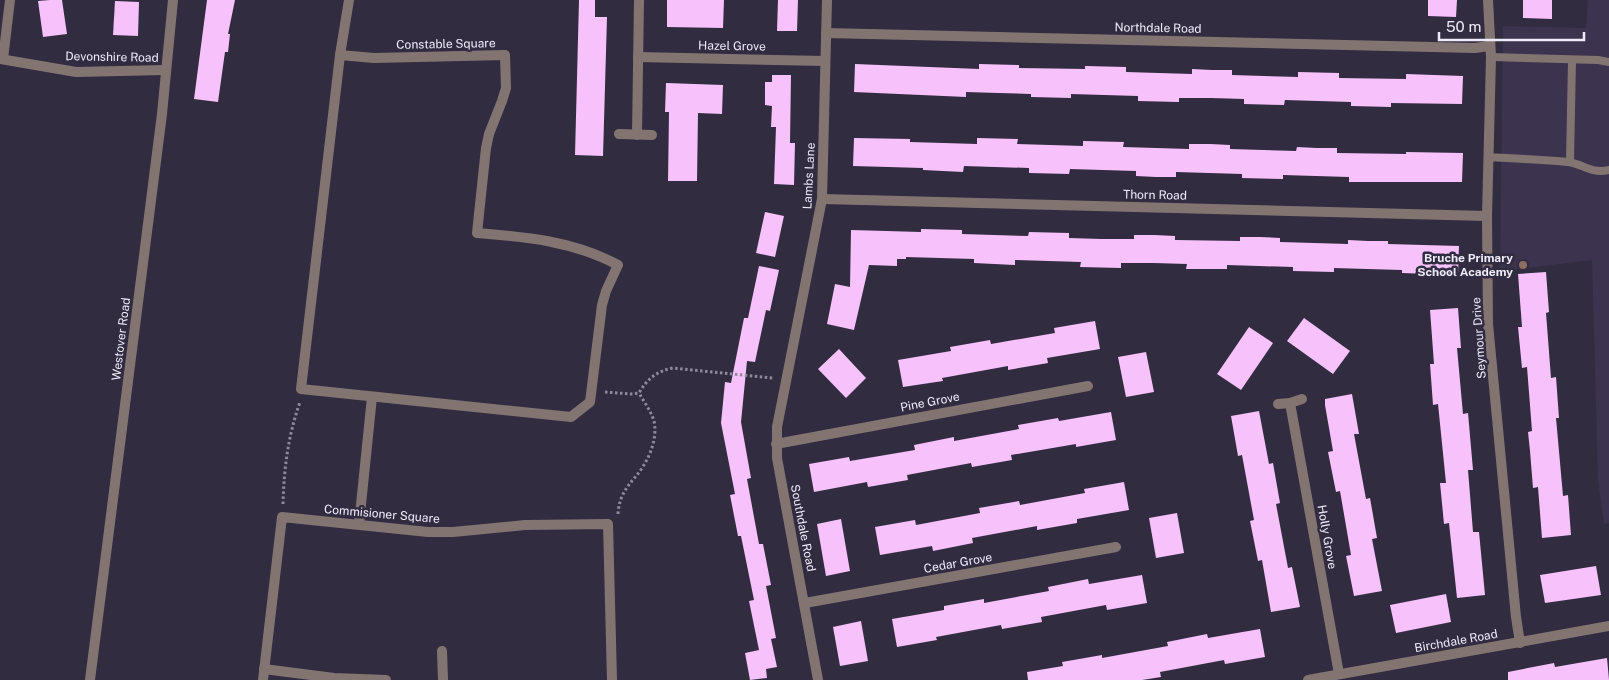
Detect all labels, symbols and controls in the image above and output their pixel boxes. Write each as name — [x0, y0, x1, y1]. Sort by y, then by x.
scale bar — [1439, 10, 1584, 42]
text: 50 m — [1446, 18, 1481, 35]
street label: Northdale Road — [1114, 20, 1202, 36]
street label: Constable Square — [396, 36, 496, 52]
street label: Hazel Grove — [698, 38, 766, 54]
street label: Devonshire Road — [65, 49, 159, 65]
street label: Lambs Lane — [800, 142, 818, 210]
street label: Thorn Road — [1123, 187, 1187, 203]
place label: Bruche Primary School Academy — [1417, 251, 1513, 279]
marker: Bruche Primary School Academy — [1517, 259, 1529, 271]
street label: Westover Road — [109, 297, 133, 381]
street label: Seymour Drive — [1469, 297, 1489, 379]
street label: Pine Grove — [899, 389, 961, 415]
street label: Southdale Road — [788, 483, 818, 573]
street label: Commisioner Square — [324, 502, 441, 526]
street label: Holly Grove — [1314, 504, 1340, 570]
street label: Cedar Grove — [923, 550, 993, 576]
street label: Birchdale Road — [1413, 627, 1499, 655]

